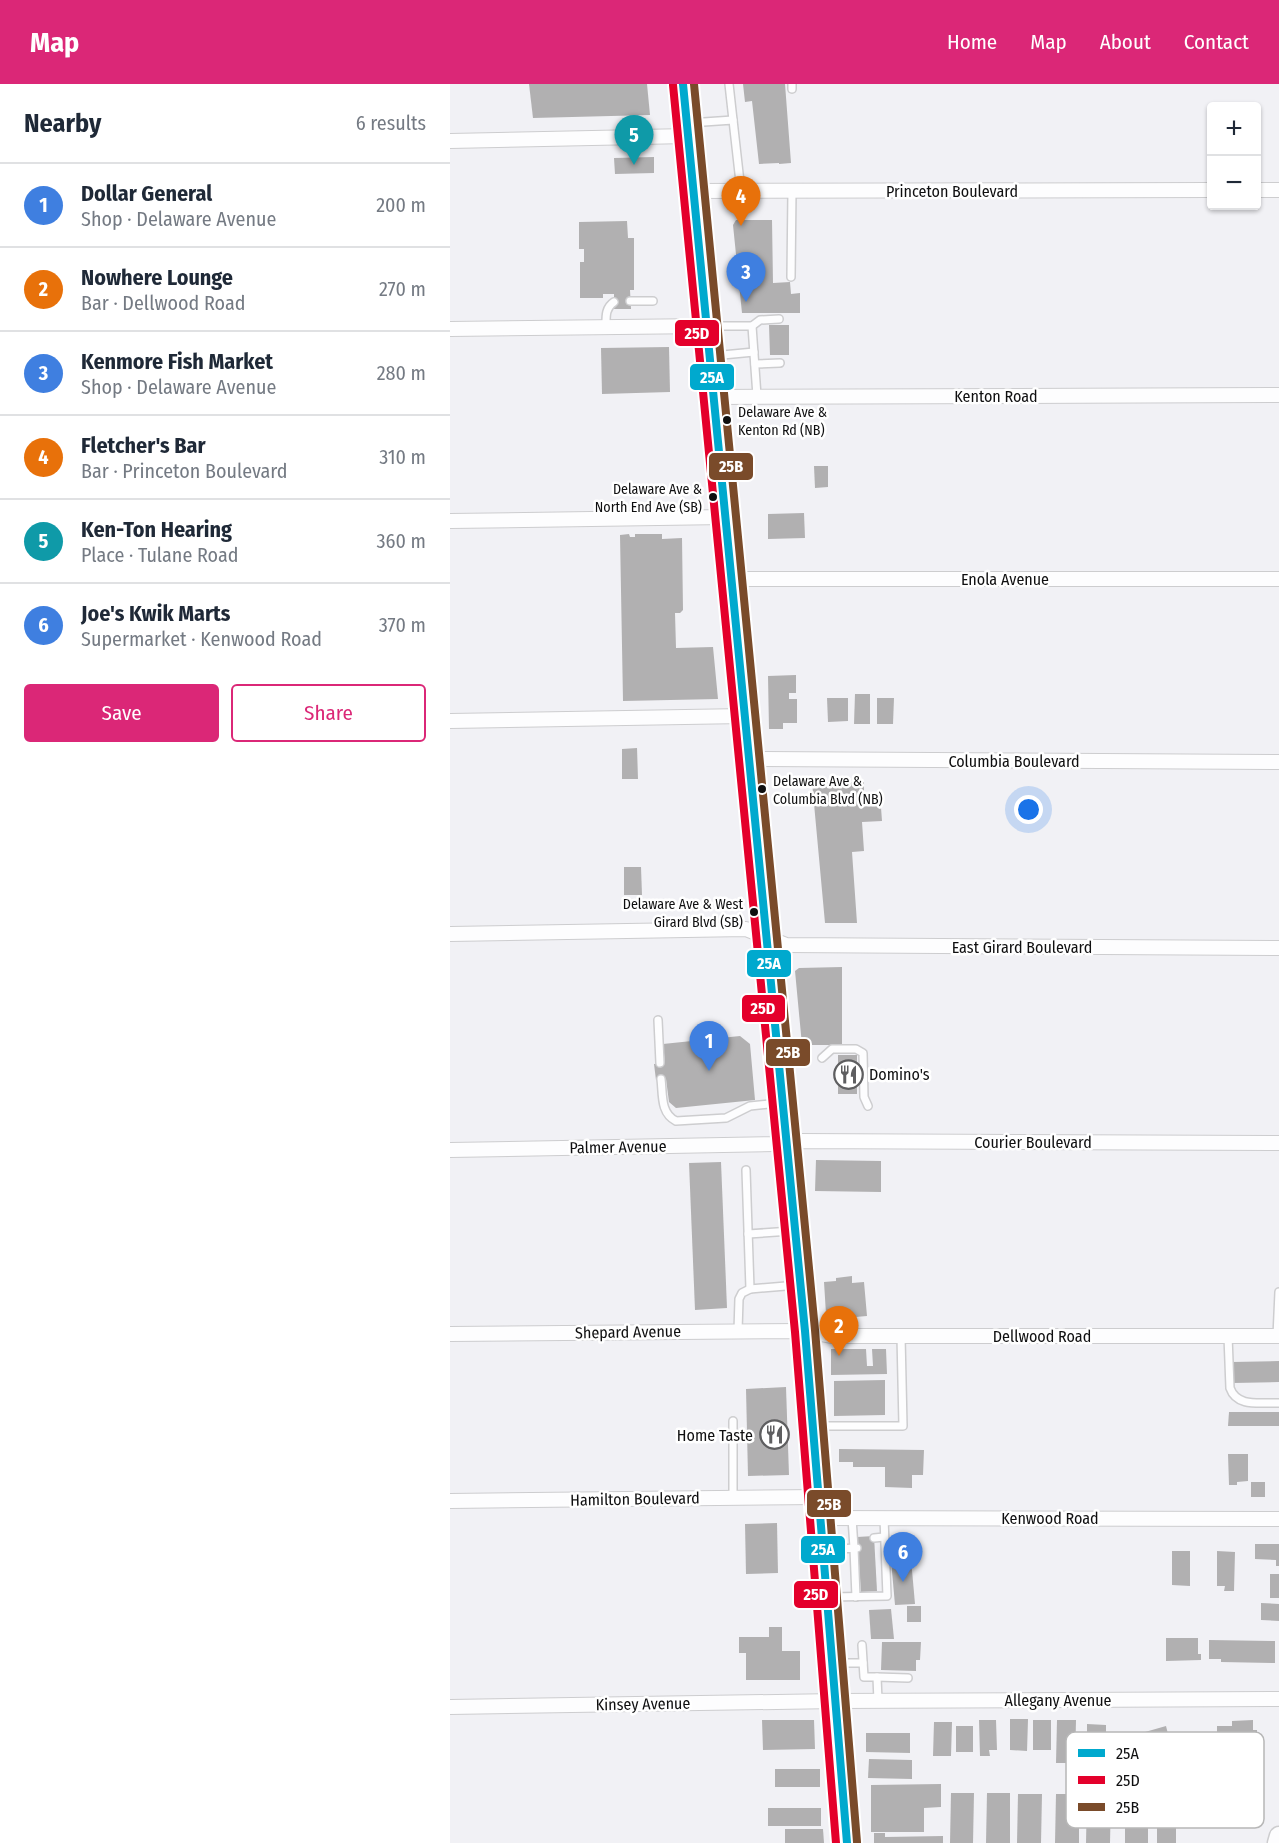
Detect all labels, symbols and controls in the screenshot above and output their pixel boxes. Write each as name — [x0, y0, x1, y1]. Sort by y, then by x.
text: Map — [30, 26, 79, 59]
text: Home — [947, 29, 997, 55]
text: Map — [1030, 29, 1067, 55]
text: About — [1100, 29, 1151, 55]
text: Contact — [1184, 29, 1249, 55]
map controls — [1207, 102, 1261, 210]
button: + — [1207, 102, 1261, 156]
text: Nearby — [24, 108, 101, 139]
text: 6 results — [356, 111, 426, 135]
pin: 5 — [614, 116, 654, 165]
button: − — [1207, 156, 1261, 210]
pin: 4 — [722, 176, 760, 226]
text: Dollar General — [81, 180, 212, 207]
street label: Princeton Boulevard — [886, 182, 1018, 201]
text: 1 — [39, 193, 48, 217]
text: 200 m — [376, 193, 426, 217]
text: Shop · Delaware Avenue — [81, 207, 276, 231]
pin: 3 — [726, 252, 766, 302]
text: Nowhere Lounge — [81, 264, 233, 291]
text: 2 — [39, 277, 48, 301]
text: 270 m — [379, 277, 426, 301]
text: Bar · Dellwood Road — [81, 291, 245, 315]
line badge: 25D — [674, 319, 720, 347]
text: 25D — [684, 324, 710, 343]
text: Kenmore Fish Market — [81, 348, 273, 375]
text: 3 — [39, 361, 48, 385]
text: 280 m — [377, 361, 426, 385]
line badge: 25A — [689, 363, 735, 391]
text: 25A — [699, 368, 724, 387]
text: Shop · Delaware Avenue — [81, 375, 276, 399]
street label: Kenton Road — [954, 387, 1038, 406]
place label: Delaware Ave & Kenton Rd (NB) — [738, 404, 827, 439]
marker: Delaware Ave & Kenton Rd (NB) — [721, 414, 733, 426]
text: Fletcher's Bar — [81, 432, 206, 459]
text: 4 — [38, 445, 49, 469]
text: 310 m — [379, 445, 426, 469]
line badge: 25B — [708, 452, 754, 481]
text: 25B — [718, 457, 743, 476]
text: Bar · Princeton Boulevard — [81, 459, 288, 483]
place label: Delaware Ave & North End Ave (SB) — [595, 481, 702, 516]
marker: Delaware Ave & North End Ave (SB) — [707, 491, 719, 503]
text: Ken-Ton Hearing — [81, 516, 232, 543]
text: 5 — [39, 529, 48, 553]
text: 360 m — [377, 529, 426, 553]
text: Place · Tulane Road — [81, 543, 238, 567]
street label: Enola Avenue — [961, 570, 1049, 589]
text: Joe's Kwik Marts — [81, 600, 230, 627]
text: 6 — [38, 613, 49, 637]
text: 370 m — [379, 613, 426, 637]
text: Supermarket · Kenwood Road — [81, 627, 322, 651]
button: Save — [24, 684, 219, 742]
button: Share — [231, 684, 426, 742]
street label: Columbia Boulevard — [948, 752, 1080, 771]
place label: Delaware Ave & Columbia Blvd (NB) — [773, 773, 883, 808]
marker: Delaware Ave & Columbia Blvd (NB) — [756, 783, 768, 795]
your location — [1014, 795, 1043, 824]
place label: Delaware Ave & West Girard Blvd (SB) — [623, 896, 743, 931]
marker: Delaware Ave & West Girard Blvd (SB) — [748, 906, 760, 918]
street label: East Girard Boulevard — [952, 938, 1092, 957]
line badge: 25A — [746, 949, 792, 978]
text: 25A — [756, 954, 781, 973]
line badge: 25D — [741, 994, 786, 1023]
text: 25D — [750, 999, 776, 1018]
pin: 1 — [690, 1022, 728, 1071]
line badge: 25B — [765, 1038, 811, 1067]
text: 25B — [775, 1043, 800, 1062]
restaurant icon: Domino's — [832, 1058, 864, 1090]
place label: Domino's — [869, 1065, 930, 1084]
street label: Courier Boulevard — [974, 1133, 1092, 1152]
street label: Palmer Avenue — [569, 1137, 667, 1157]
pin: 2 — [820, 1306, 858, 1356]
street label: Shepard Avenue — [575, 1322, 681, 1342]
street label: Dellwood Road — [993, 1327, 1091, 1346]
restaurant icon: Home Taste — [758, 1419, 790, 1451]
place label: Home Taste — [677, 1426, 753, 1445]
street label: Hamilton Boulevard — [570, 1488, 700, 1510]
line badge: 25B — [806, 1489, 852, 1518]
text: 25B — [816, 1495, 841, 1514]
street label: Kenwood Road — [1001, 1509, 1099, 1528]
pin: 6 — [884, 1532, 922, 1582]
line badge: 25A — [800, 1535, 846, 1564]
text: 25A — [810, 1540, 835, 1559]
line badge: 25D — [793, 1580, 839, 1609]
text: 25D — [803, 1585, 829, 1604]
street label: Allegany Avenue — [1004, 1691, 1112, 1710]
street label: Kinsey Avenue — [596, 1694, 691, 1714]
legend — [1066, 1732, 1264, 1828]
text: 25A — [1116, 1744, 1139, 1763]
text: 25D — [1116, 1771, 1140, 1790]
text: 25B — [1116, 1798, 1139, 1817]

